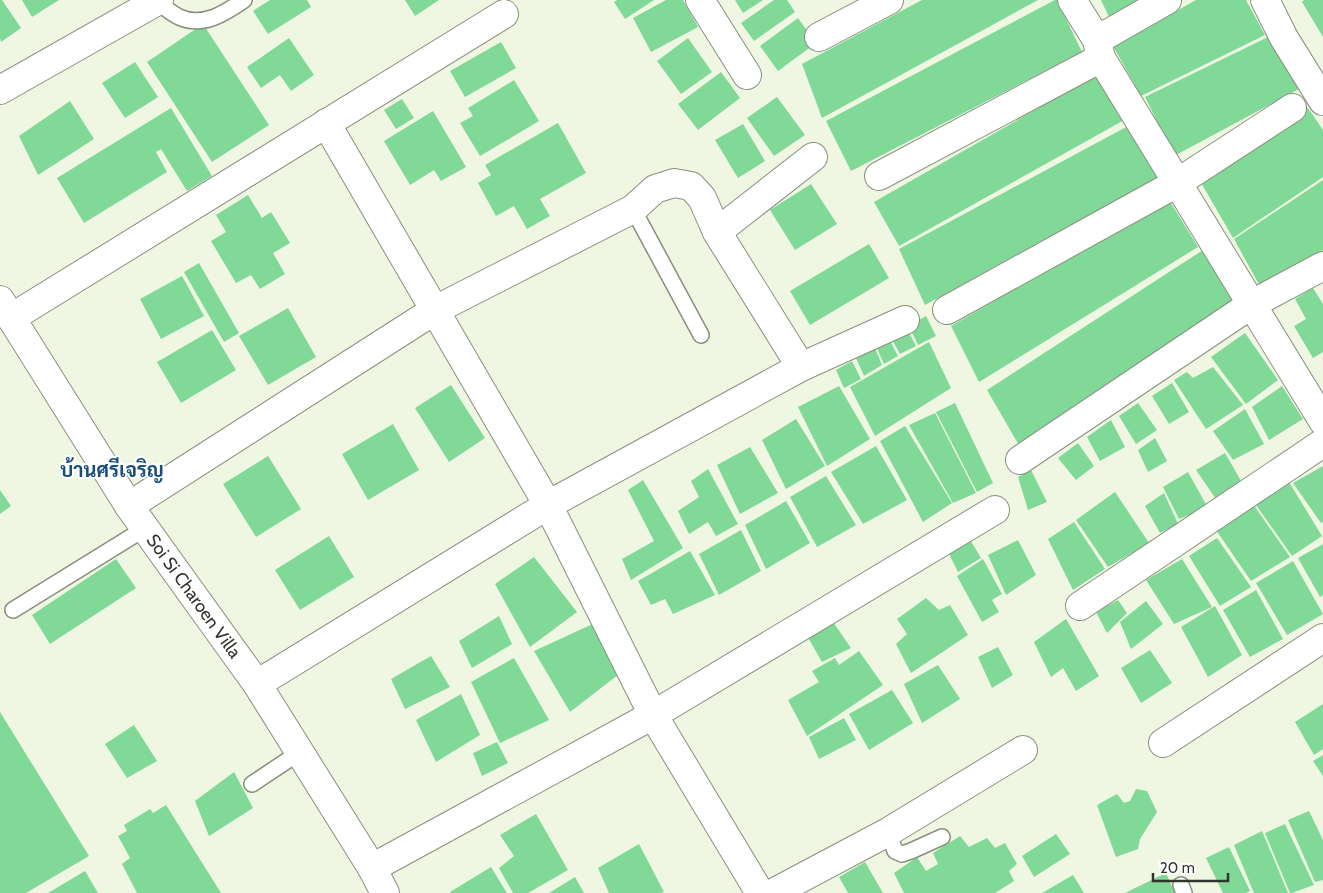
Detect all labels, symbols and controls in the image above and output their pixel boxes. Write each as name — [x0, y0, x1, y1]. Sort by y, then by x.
district label: บ้านศรีเจริญ — [60, 457, 164, 483]
street label: Soi Si Charoen Villa — [142, 530, 246, 663]
scale bar — [1153, 850, 1228, 882]
text: 20 m — [1160, 859, 1195, 877]

